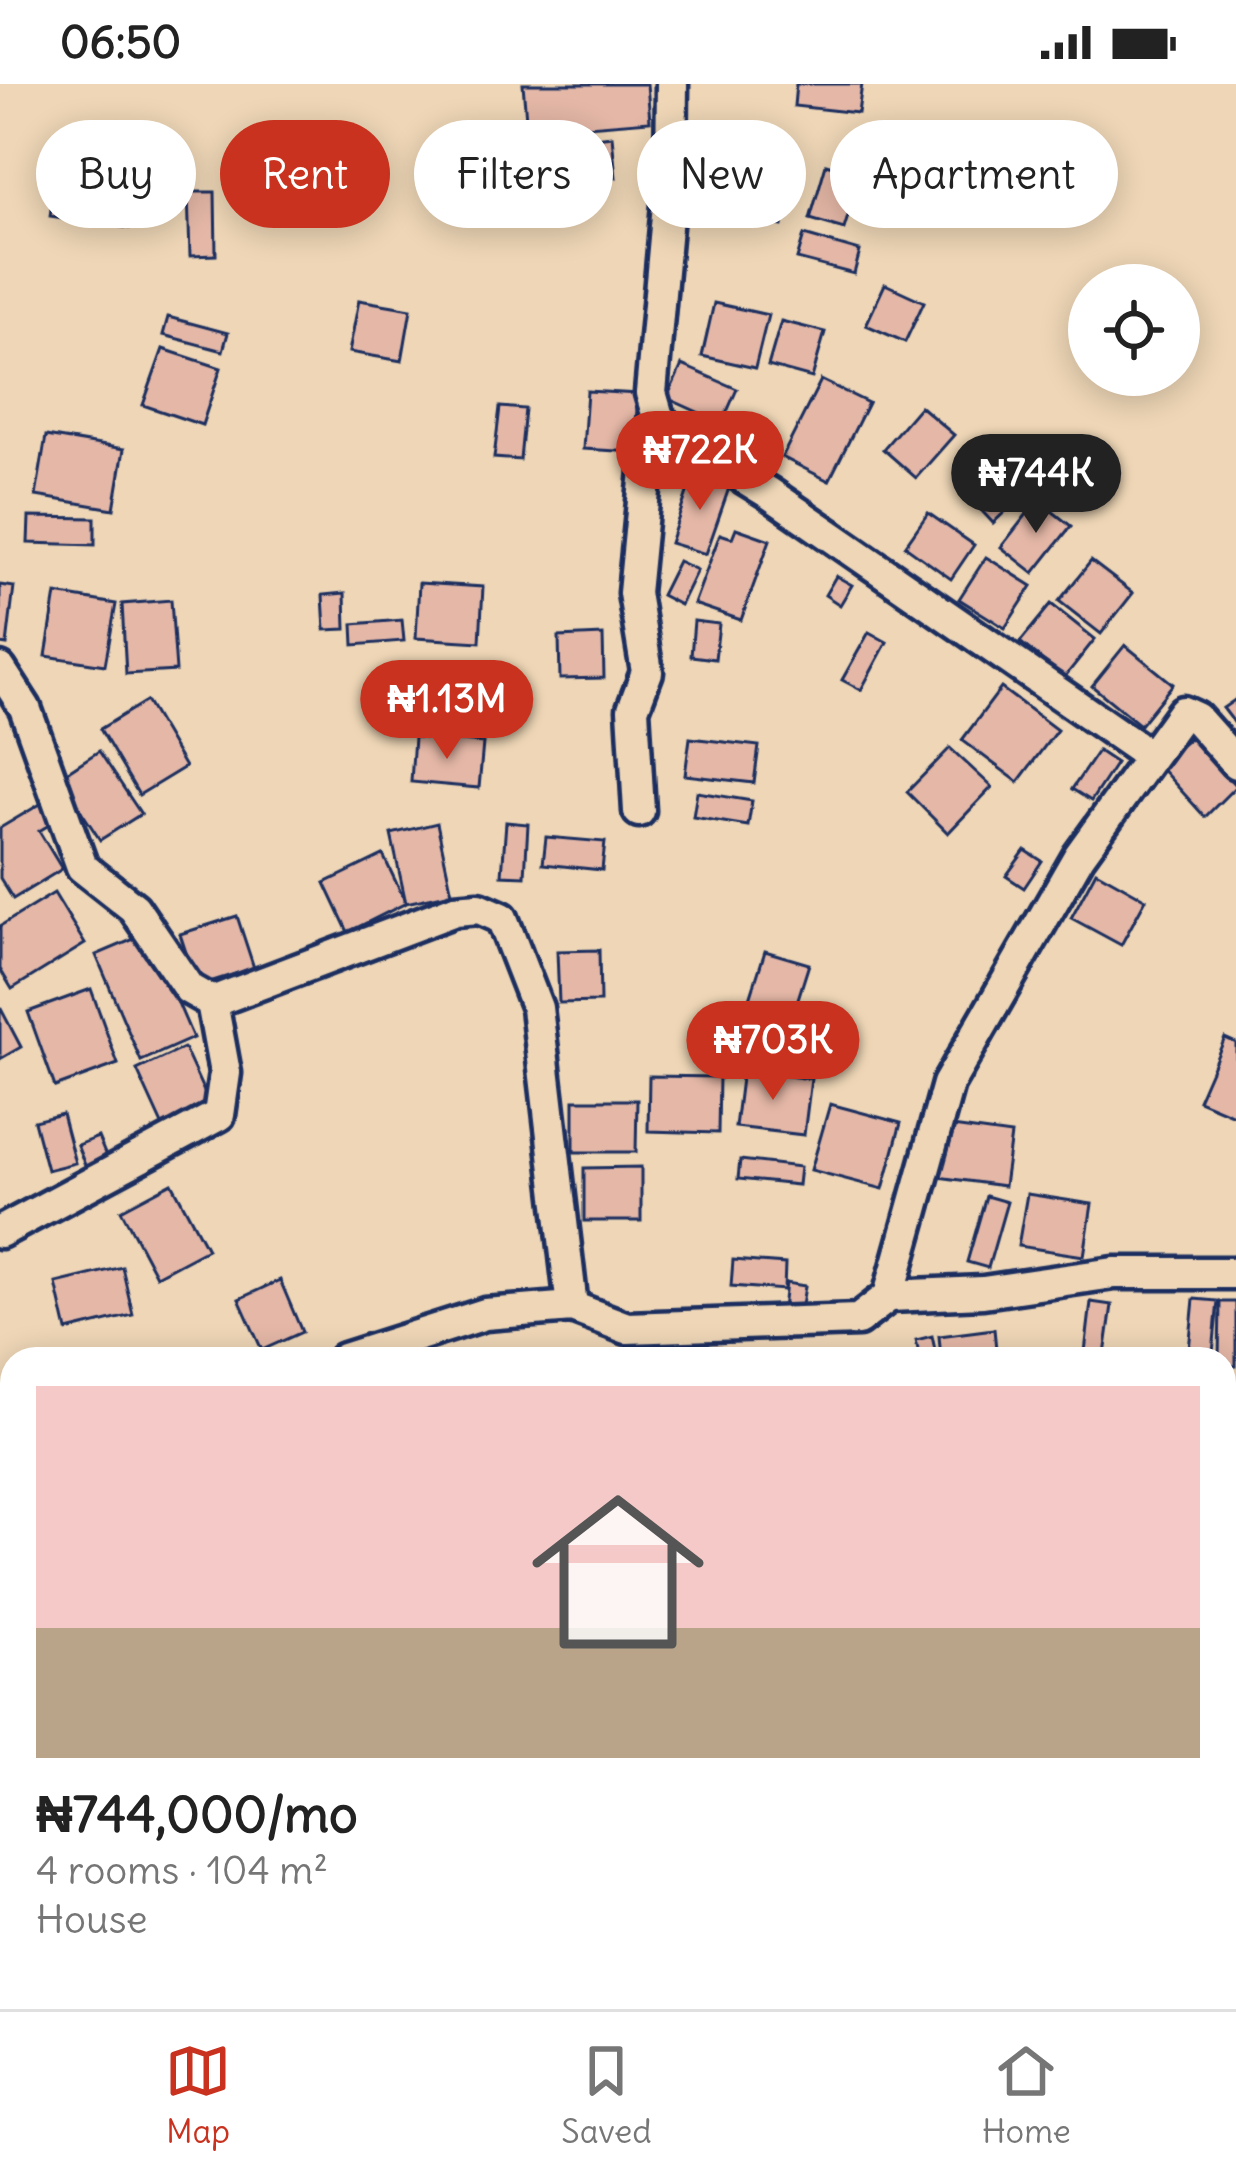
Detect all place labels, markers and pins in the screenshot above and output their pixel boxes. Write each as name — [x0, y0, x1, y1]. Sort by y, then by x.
pin: ₦722K — [616, 411, 784, 513]
pin: ₦744K — [952, 434, 1120, 536]
pin: ₦1.13M — [349, 660, 545, 762]
pin: ₦703K — [689, 1001, 857, 1103]

